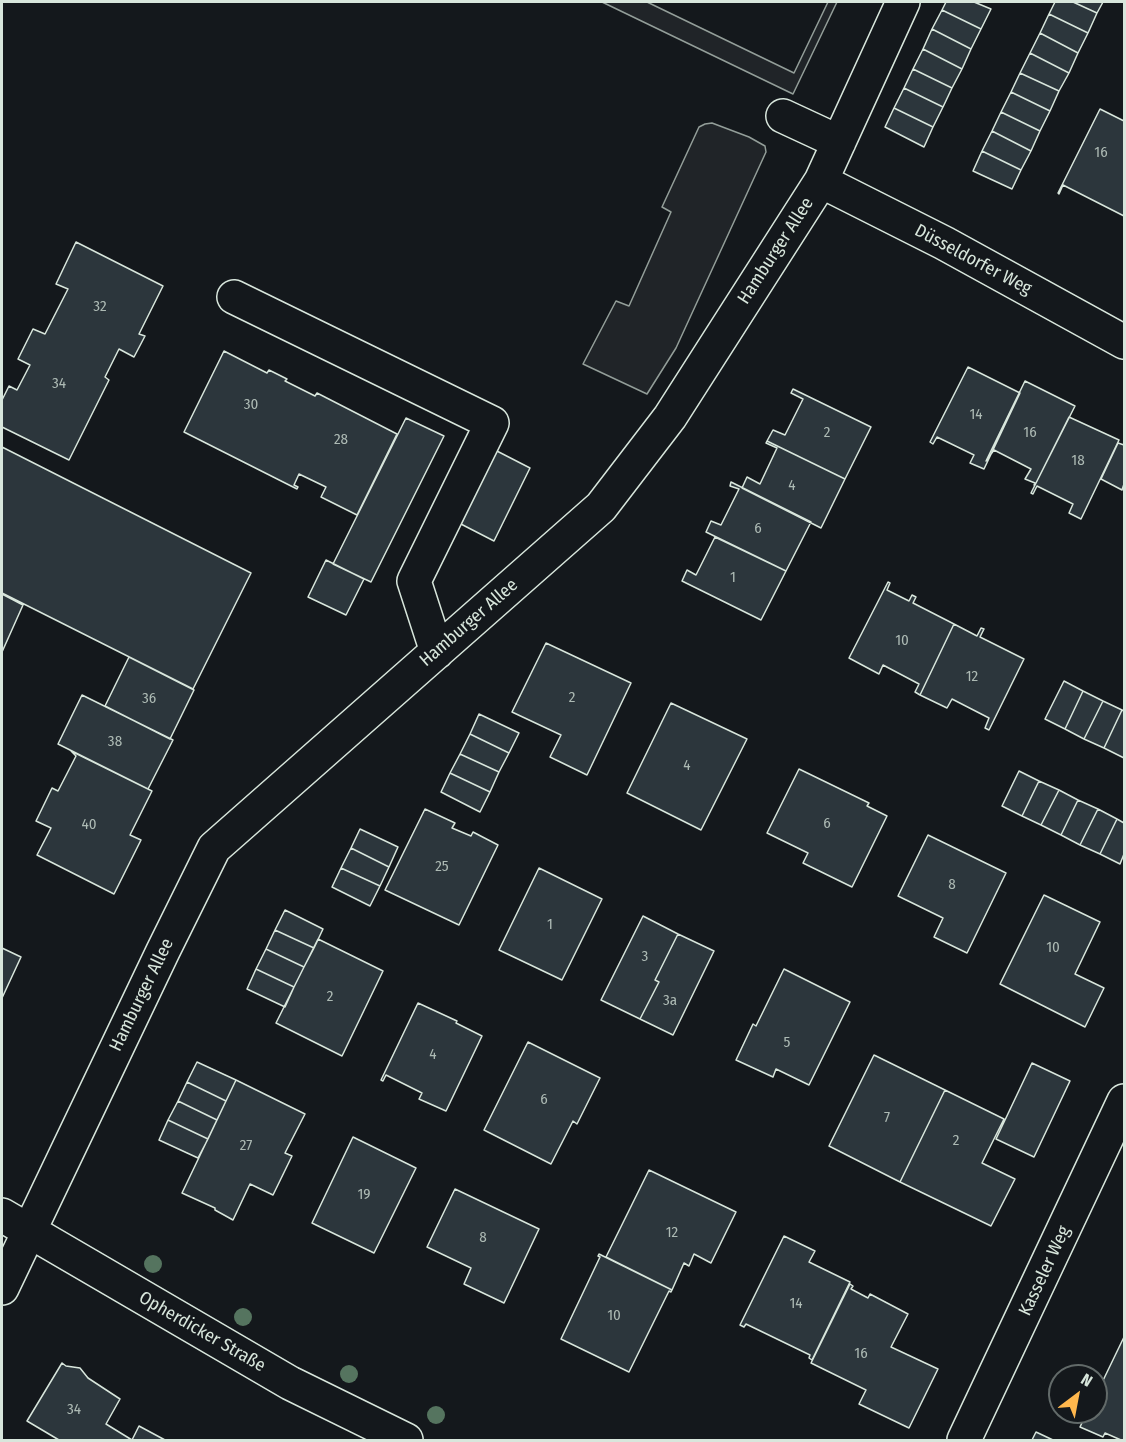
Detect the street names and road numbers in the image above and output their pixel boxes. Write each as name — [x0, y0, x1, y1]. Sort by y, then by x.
street label: Hamburger Allee — [733, 194, 819, 308]
street label: Düsseldorfer Weg — [911, 220, 1035, 300]
street label: Hamburger Allee — [416, 575, 522, 671]
street label: Hamburger Allee — [105, 935, 179, 1055]
street label: Kasseler Weg — [1015, 1223, 1075, 1319]
street label: Opherdicker Straße — [135, 1287, 269, 1377]

